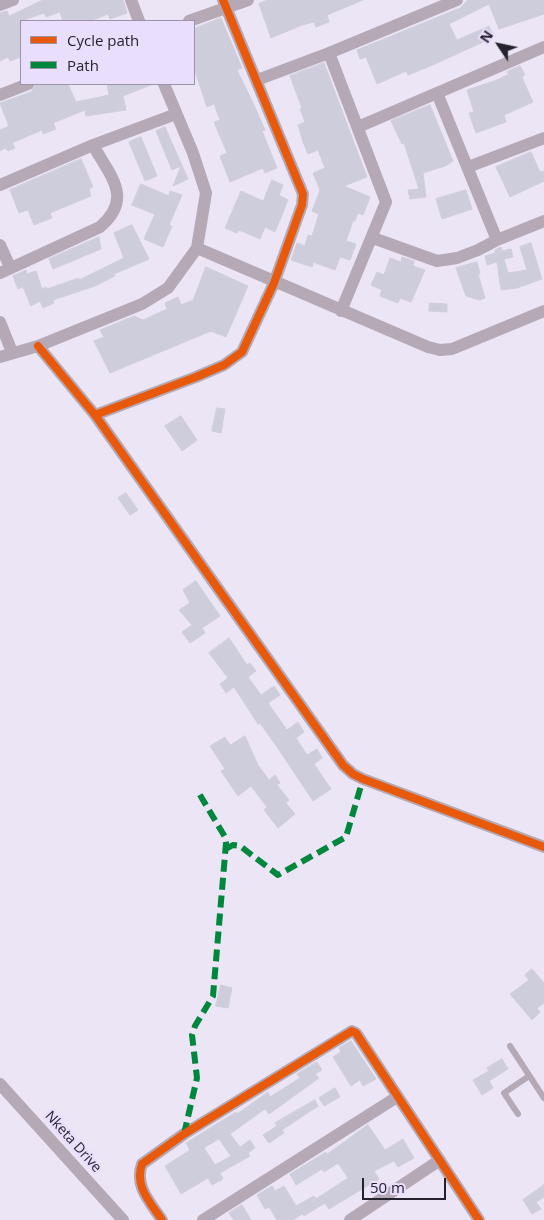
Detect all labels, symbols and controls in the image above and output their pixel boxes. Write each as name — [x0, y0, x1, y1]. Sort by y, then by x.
legend — [20, 20, 195, 85]
north arrow — [474, 20, 524, 70]
text: N — [475, 26, 497, 46]
text: Cycle path — [67, 30, 139, 50]
text: Path — [67, 55, 99, 75]
street label: Nketa Drive — [41, 1108, 105, 1176]
scale bar — [364, 1168, 448, 1200]
text: 50 m — [370, 1177, 405, 1197]

